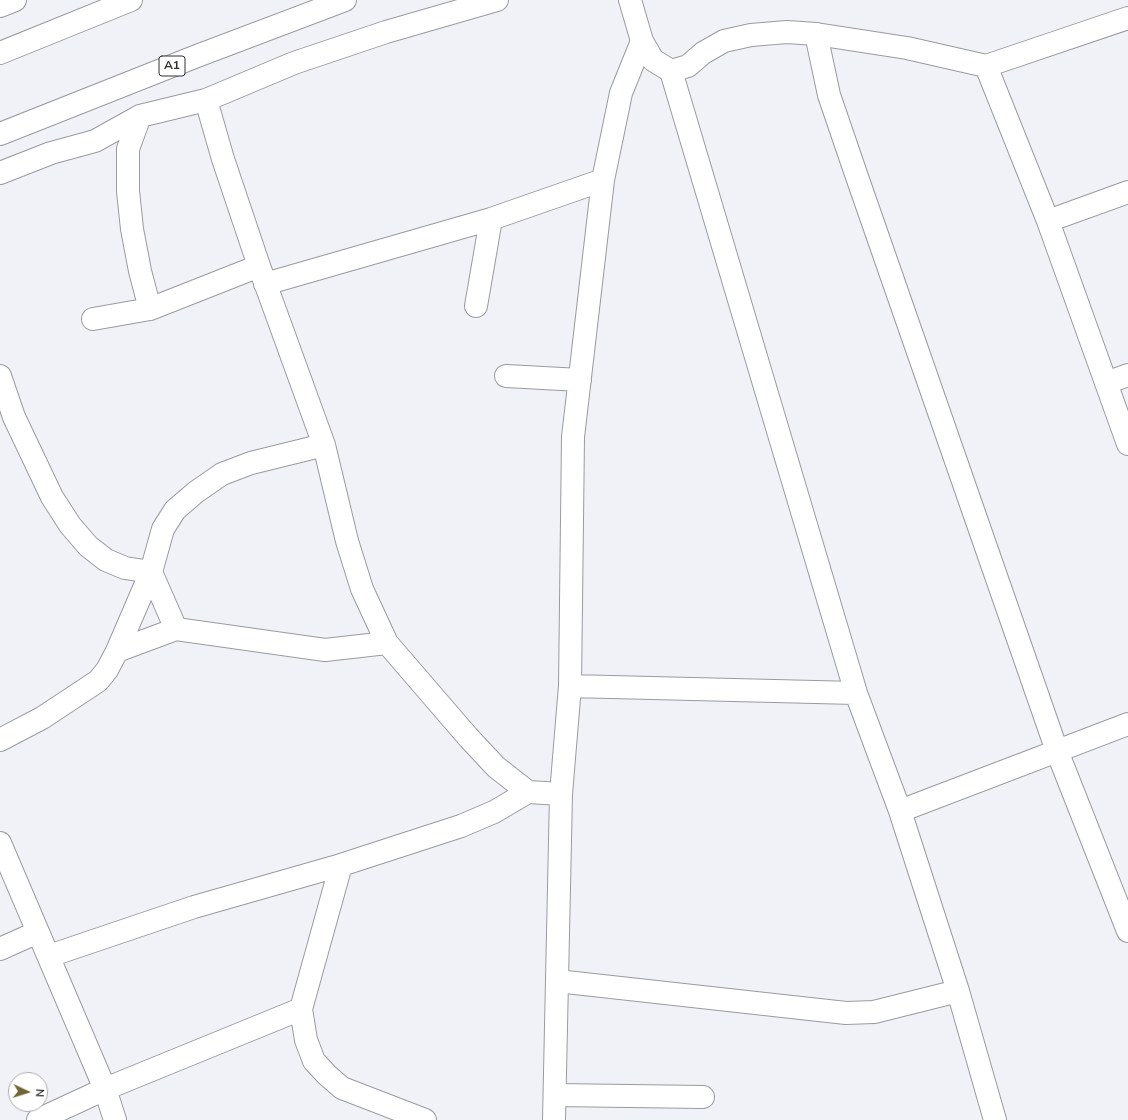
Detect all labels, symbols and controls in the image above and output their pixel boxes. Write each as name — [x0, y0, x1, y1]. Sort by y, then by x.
road number: A1 — [159, 56, 185, 76]
north arrow — [8, 1072, 48, 1112]
text: N — [32, 1088, 47, 1097]

